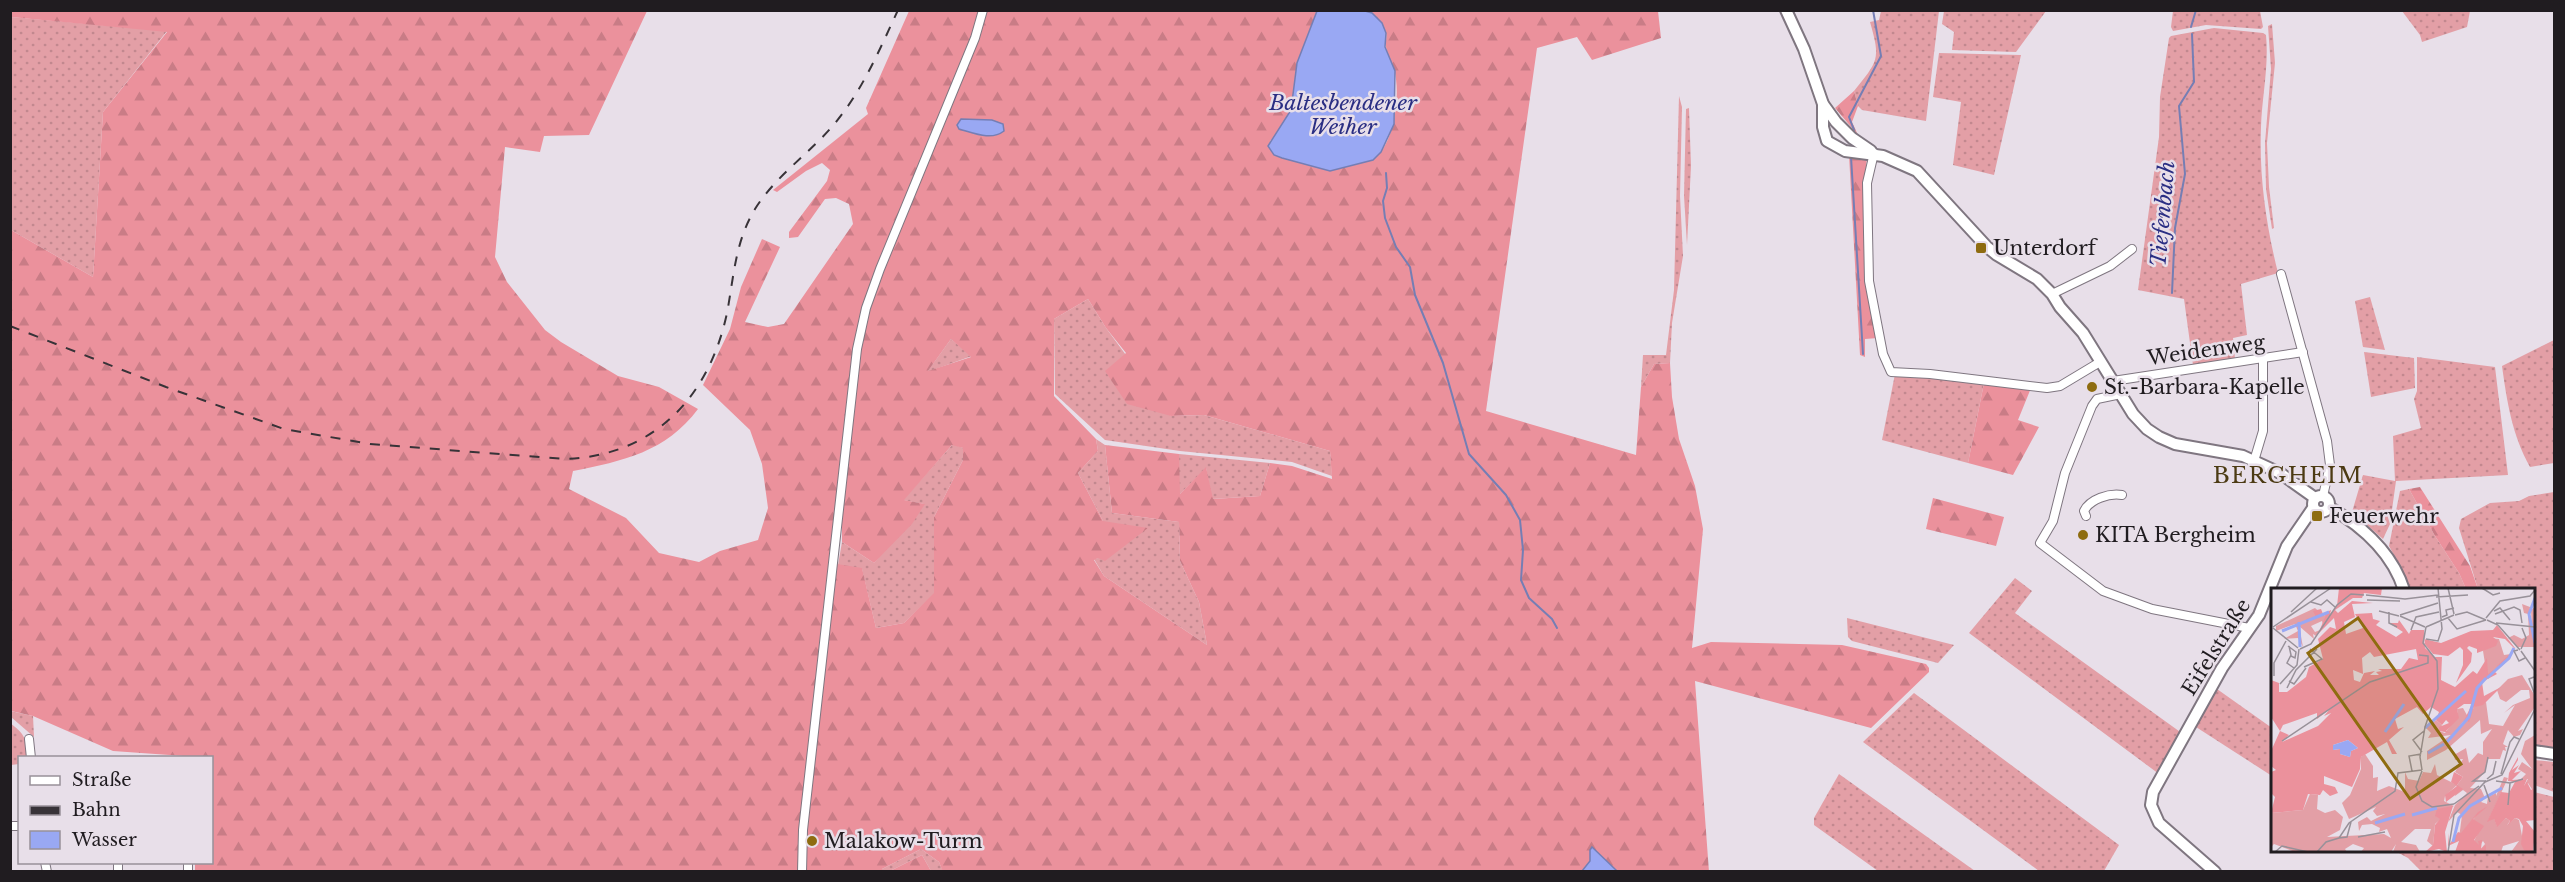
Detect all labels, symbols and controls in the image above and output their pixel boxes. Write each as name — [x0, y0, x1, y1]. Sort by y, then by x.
water label: Baltesbendener Weiher — [1268, 90, 1418, 140]
water label: Tiefenbach — [2145, 160, 2181, 268]
place label: Unterdorf — [1993, 236, 2099, 260]
marker: Unterdorf — [1974, 241, 1988, 255]
street label: Weidenweg — [2145, 330, 2267, 370]
place label: St.-Barbara-Kapelle — [2104, 375, 2305, 399]
marker: St.-Barbara-Kapelle — [2085, 380, 2099, 394]
district label: BERGHEIM — [2213, 462, 2363, 489]
place label: Feuerwehr — [2329, 504, 2439, 528]
marker: Feuerwehr — [2310, 509, 2324, 523]
place label: KITA Bergheim — [2095, 523, 2256, 547]
marker: KITA Bergheim — [2076, 528, 2090, 542]
inset map — [2271, 588, 2535, 852]
street label: Eifelstraße — [2177, 594, 2255, 700]
legend — [18, 756, 213, 864]
text: Straße — [72, 769, 132, 791]
text: Bahn — [72, 799, 121, 821]
text: Wasser — [71, 829, 137, 851]
place label: Malakow-Turm — [824, 829, 983, 853]
marker: Malakow-Turm — [805, 834, 819, 848]

